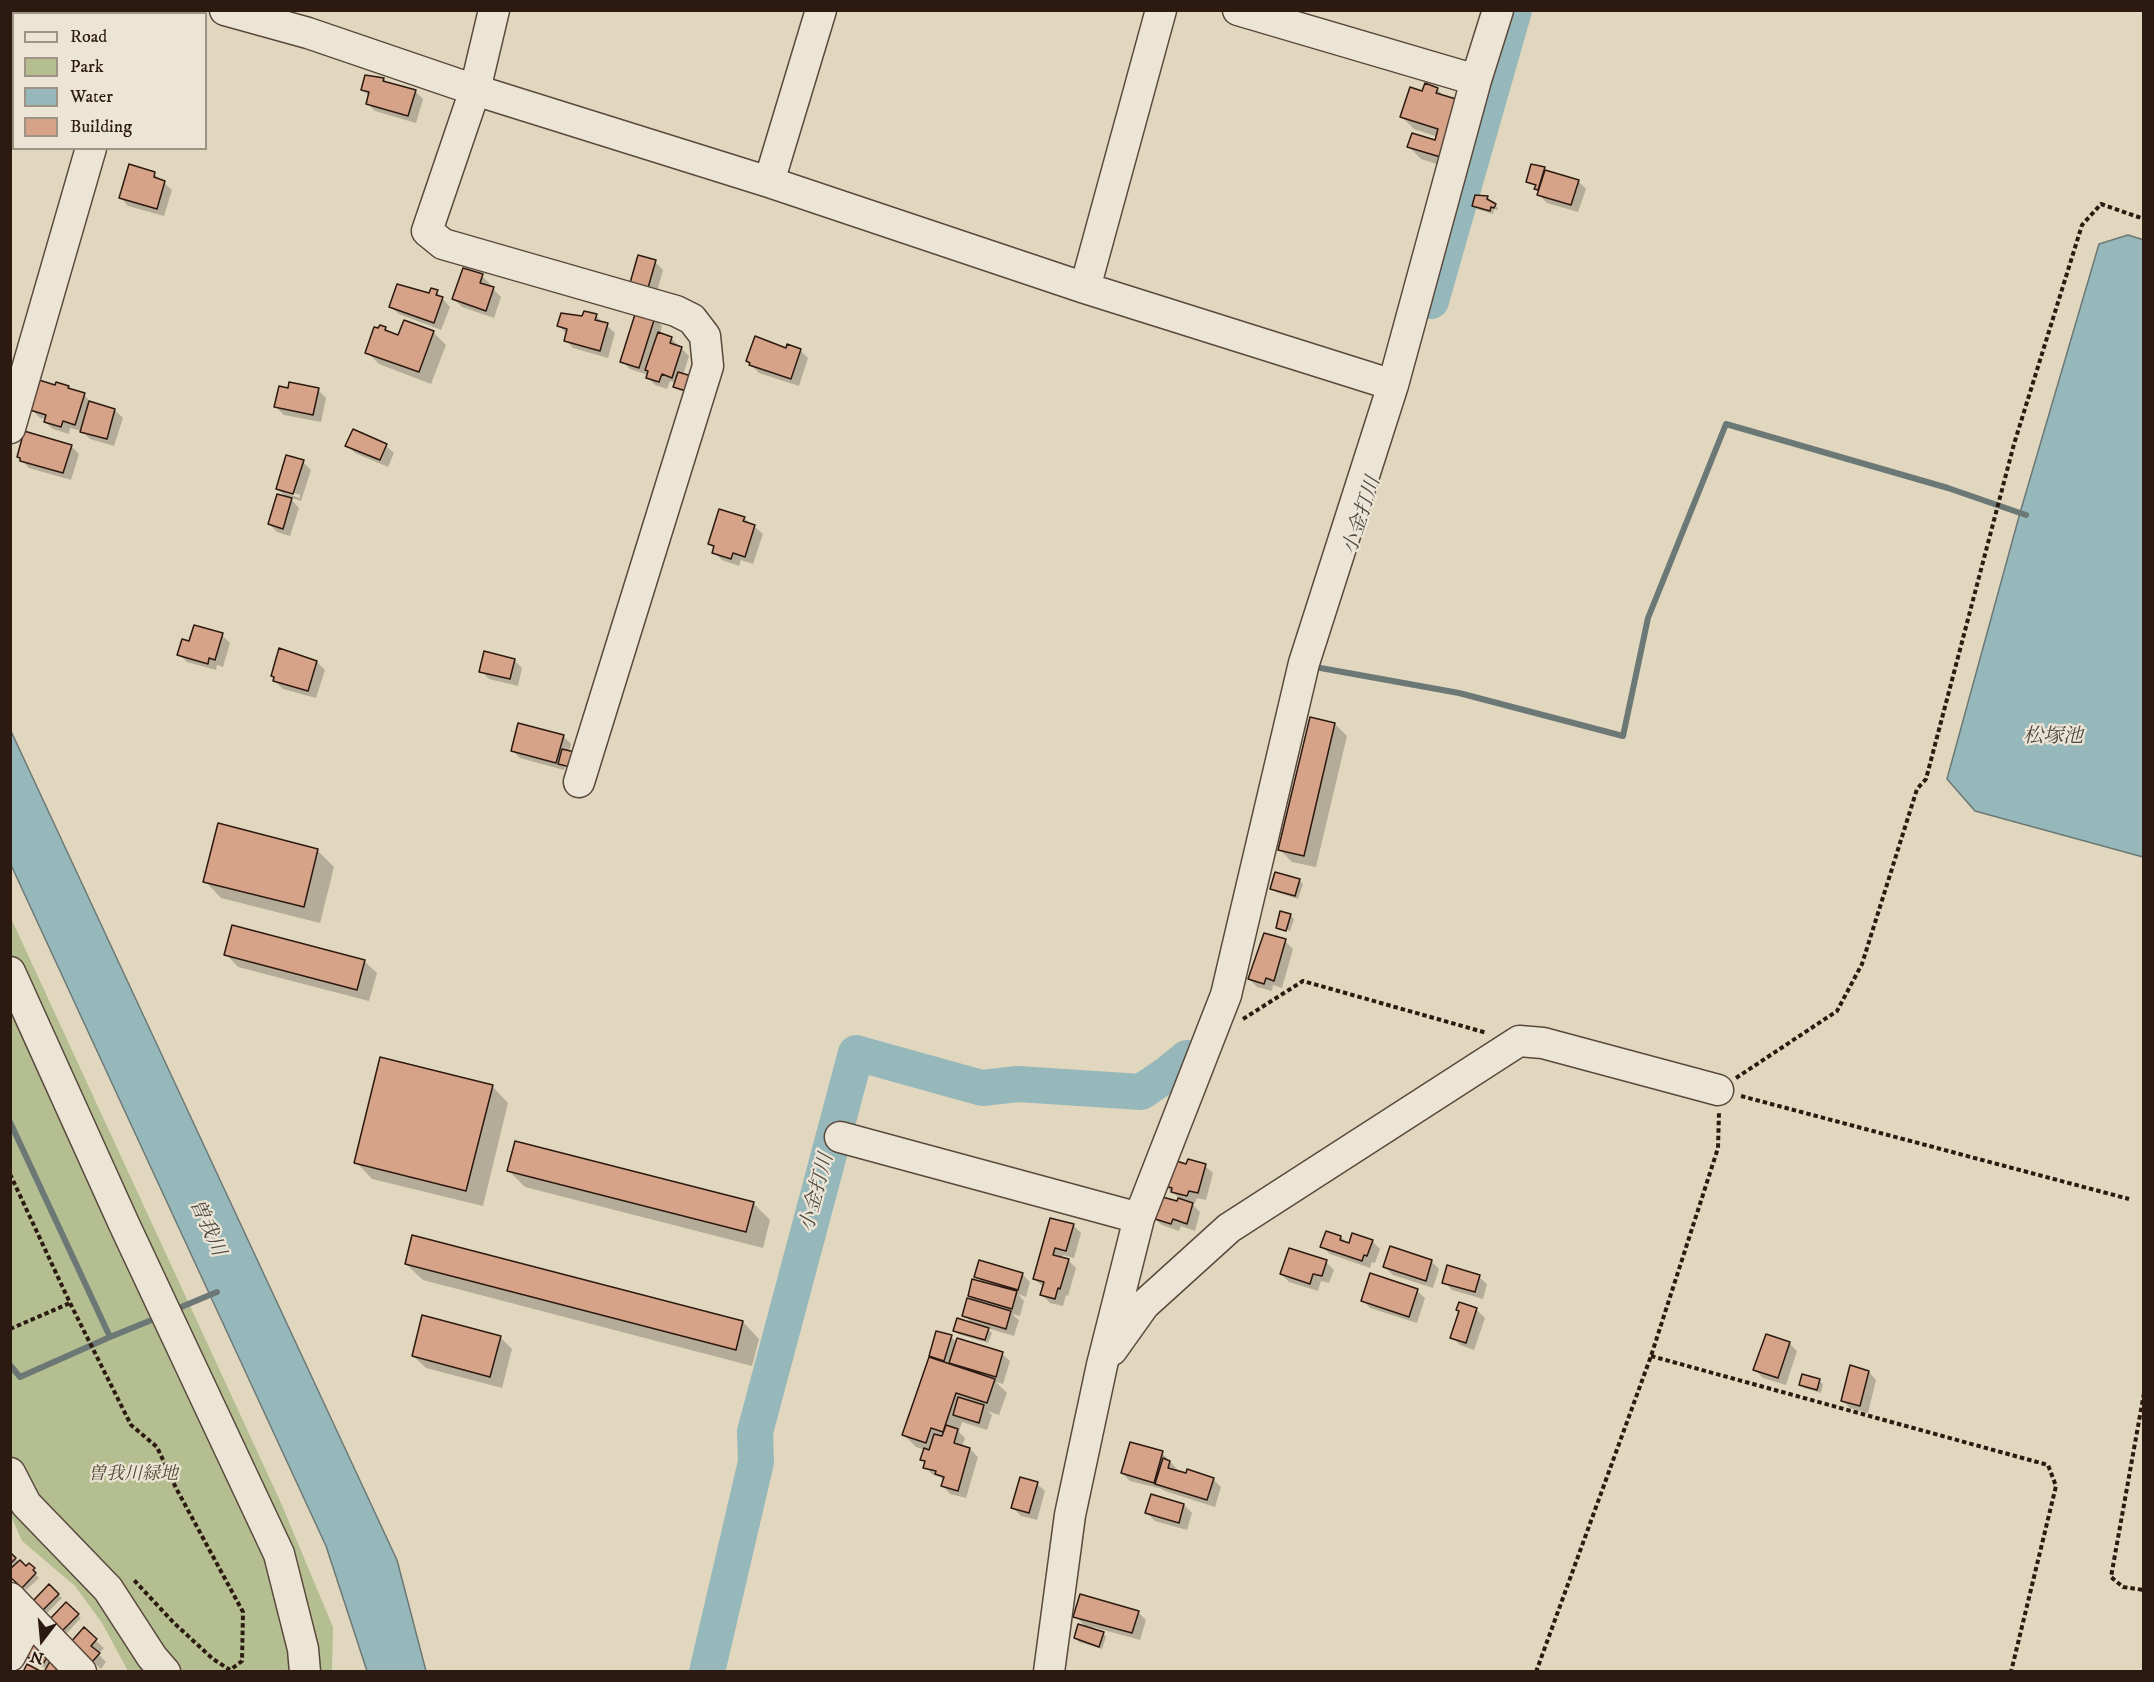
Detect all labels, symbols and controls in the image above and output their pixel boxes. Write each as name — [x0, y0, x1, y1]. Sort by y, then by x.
legend — [12, 12, 207, 150]
text: Road — [70, 26, 107, 48]
text: Park — [70, 56, 104, 78]
text: Water — [70, 86, 113, 108]
text: Building — [70, 116, 132, 138]
water label: 小金打川 — [1339, 474, 1387, 558]
water label: 松塚池 — [2023, 726, 2083, 750]
water label: 小金打川 — [796, 1151, 840, 1235]
water label: 曽我川 — [183, 1196, 229, 1260]
park label: 曽我川緑地 — [88, 1464, 178, 1486]
north arrow — [12, 1610, 72, 1670]
text: N — [28, 1646, 46, 1669]

